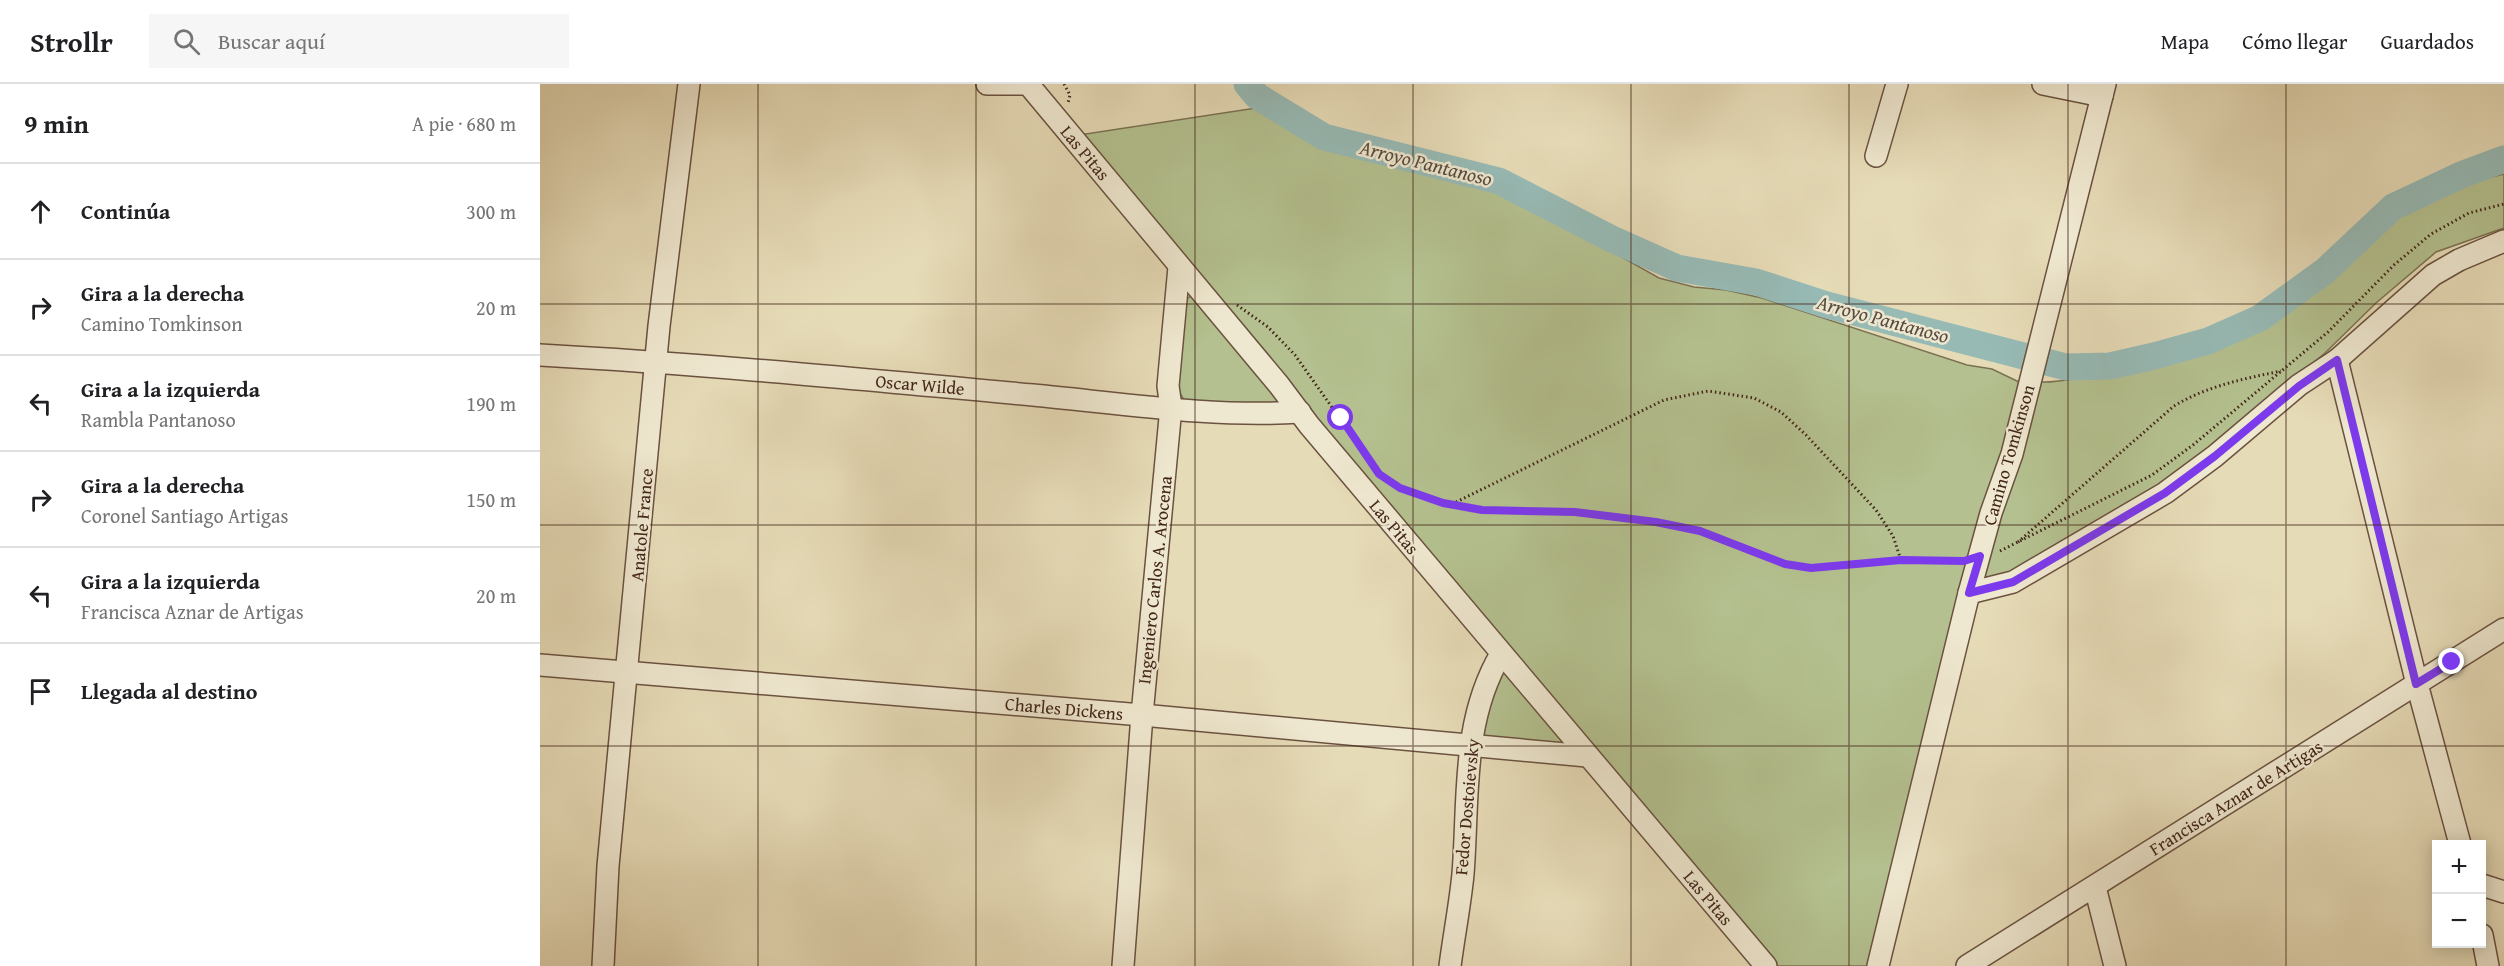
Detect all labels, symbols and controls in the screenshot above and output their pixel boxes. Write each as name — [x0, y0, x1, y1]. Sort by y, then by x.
search box — [149, 14, 569, 68]
text: Strollr — [30, 21, 113, 62]
icon: search — [170, 25, 203, 58]
text: Buscar aquí — [218, 25, 325, 57]
text: Mapa — [2161, 26, 2209, 57]
text: Cómo llegar — [2242, 26, 2347, 57]
text: Guardados — [2380, 26, 2474, 57]
text: 9 min — [24, 104, 89, 143]
text: A pie · 680 m — [412, 109, 516, 138]
street label: Las Pitas — [1054, 119, 1117, 186]
water label: Arroyo Pantanoso — [1356, 132, 1496, 193]
icon: ahead — [24, 195, 57, 228]
text: Continúa — [81, 195, 170, 227]
text: 300 m — [466, 197, 516, 226]
text: Gira a la derecha — [81, 277, 244, 309]
water label: Arroyo Pantanoso — [1813, 287, 1953, 350]
icon: right — [24, 291, 57, 324]
text: 20 m — [476, 293, 516, 322]
text: Camino Tomkinson — [81, 309, 242, 338]
street label: Oscar Wilde — [874, 367, 966, 402]
text: Gira a la izquierda — [81, 373, 260, 405]
street label: Camino Tomkinson — [1976, 381, 2042, 528]
icon: left — [24, 387, 57, 420]
text: 190 m — [466, 389, 516, 418]
route start — [1327, 404, 1353, 430]
text: Rambla Pantanoso — [81, 405, 236, 434]
street label: Anatole France — [623, 467, 660, 583]
text: Gira a la derecha — [81, 469, 244, 501]
street label: Ingeniero Carlos A. Arocena — [1130, 474, 1179, 686]
icon: right — [24, 483, 57, 516]
text: 150 m — [466, 485, 516, 514]
street label: Las Pitas — [1363, 493, 1426, 560]
text: Coronel Santiago Artigas — [81, 501, 288, 530]
text: Gira a la izquierda — [81, 565, 260, 597]
icon: left — [24, 579, 57, 612]
text: 20 m — [476, 581, 516, 610]
text: Francisca Aznar de Artigas — [81, 597, 304, 626]
route end — [2438, 648, 2464, 674]
icon: arrive — [24, 675, 57, 708]
text: Llegada al destino — [81, 675, 257, 707]
street label: Charles Dickens — [1004, 690, 1124, 727]
street label: Francisca Aznar de Artigas — [2144, 733, 2328, 862]
street label: Fedor Dostoievsky — [1447, 737, 1486, 876]
map controls — [2432, 840, 2486, 948]
button: + — [2432, 840, 2486, 894]
street label: Las Pitas — [1677, 864, 1740, 931]
button: − — [2432, 894, 2486, 948]

